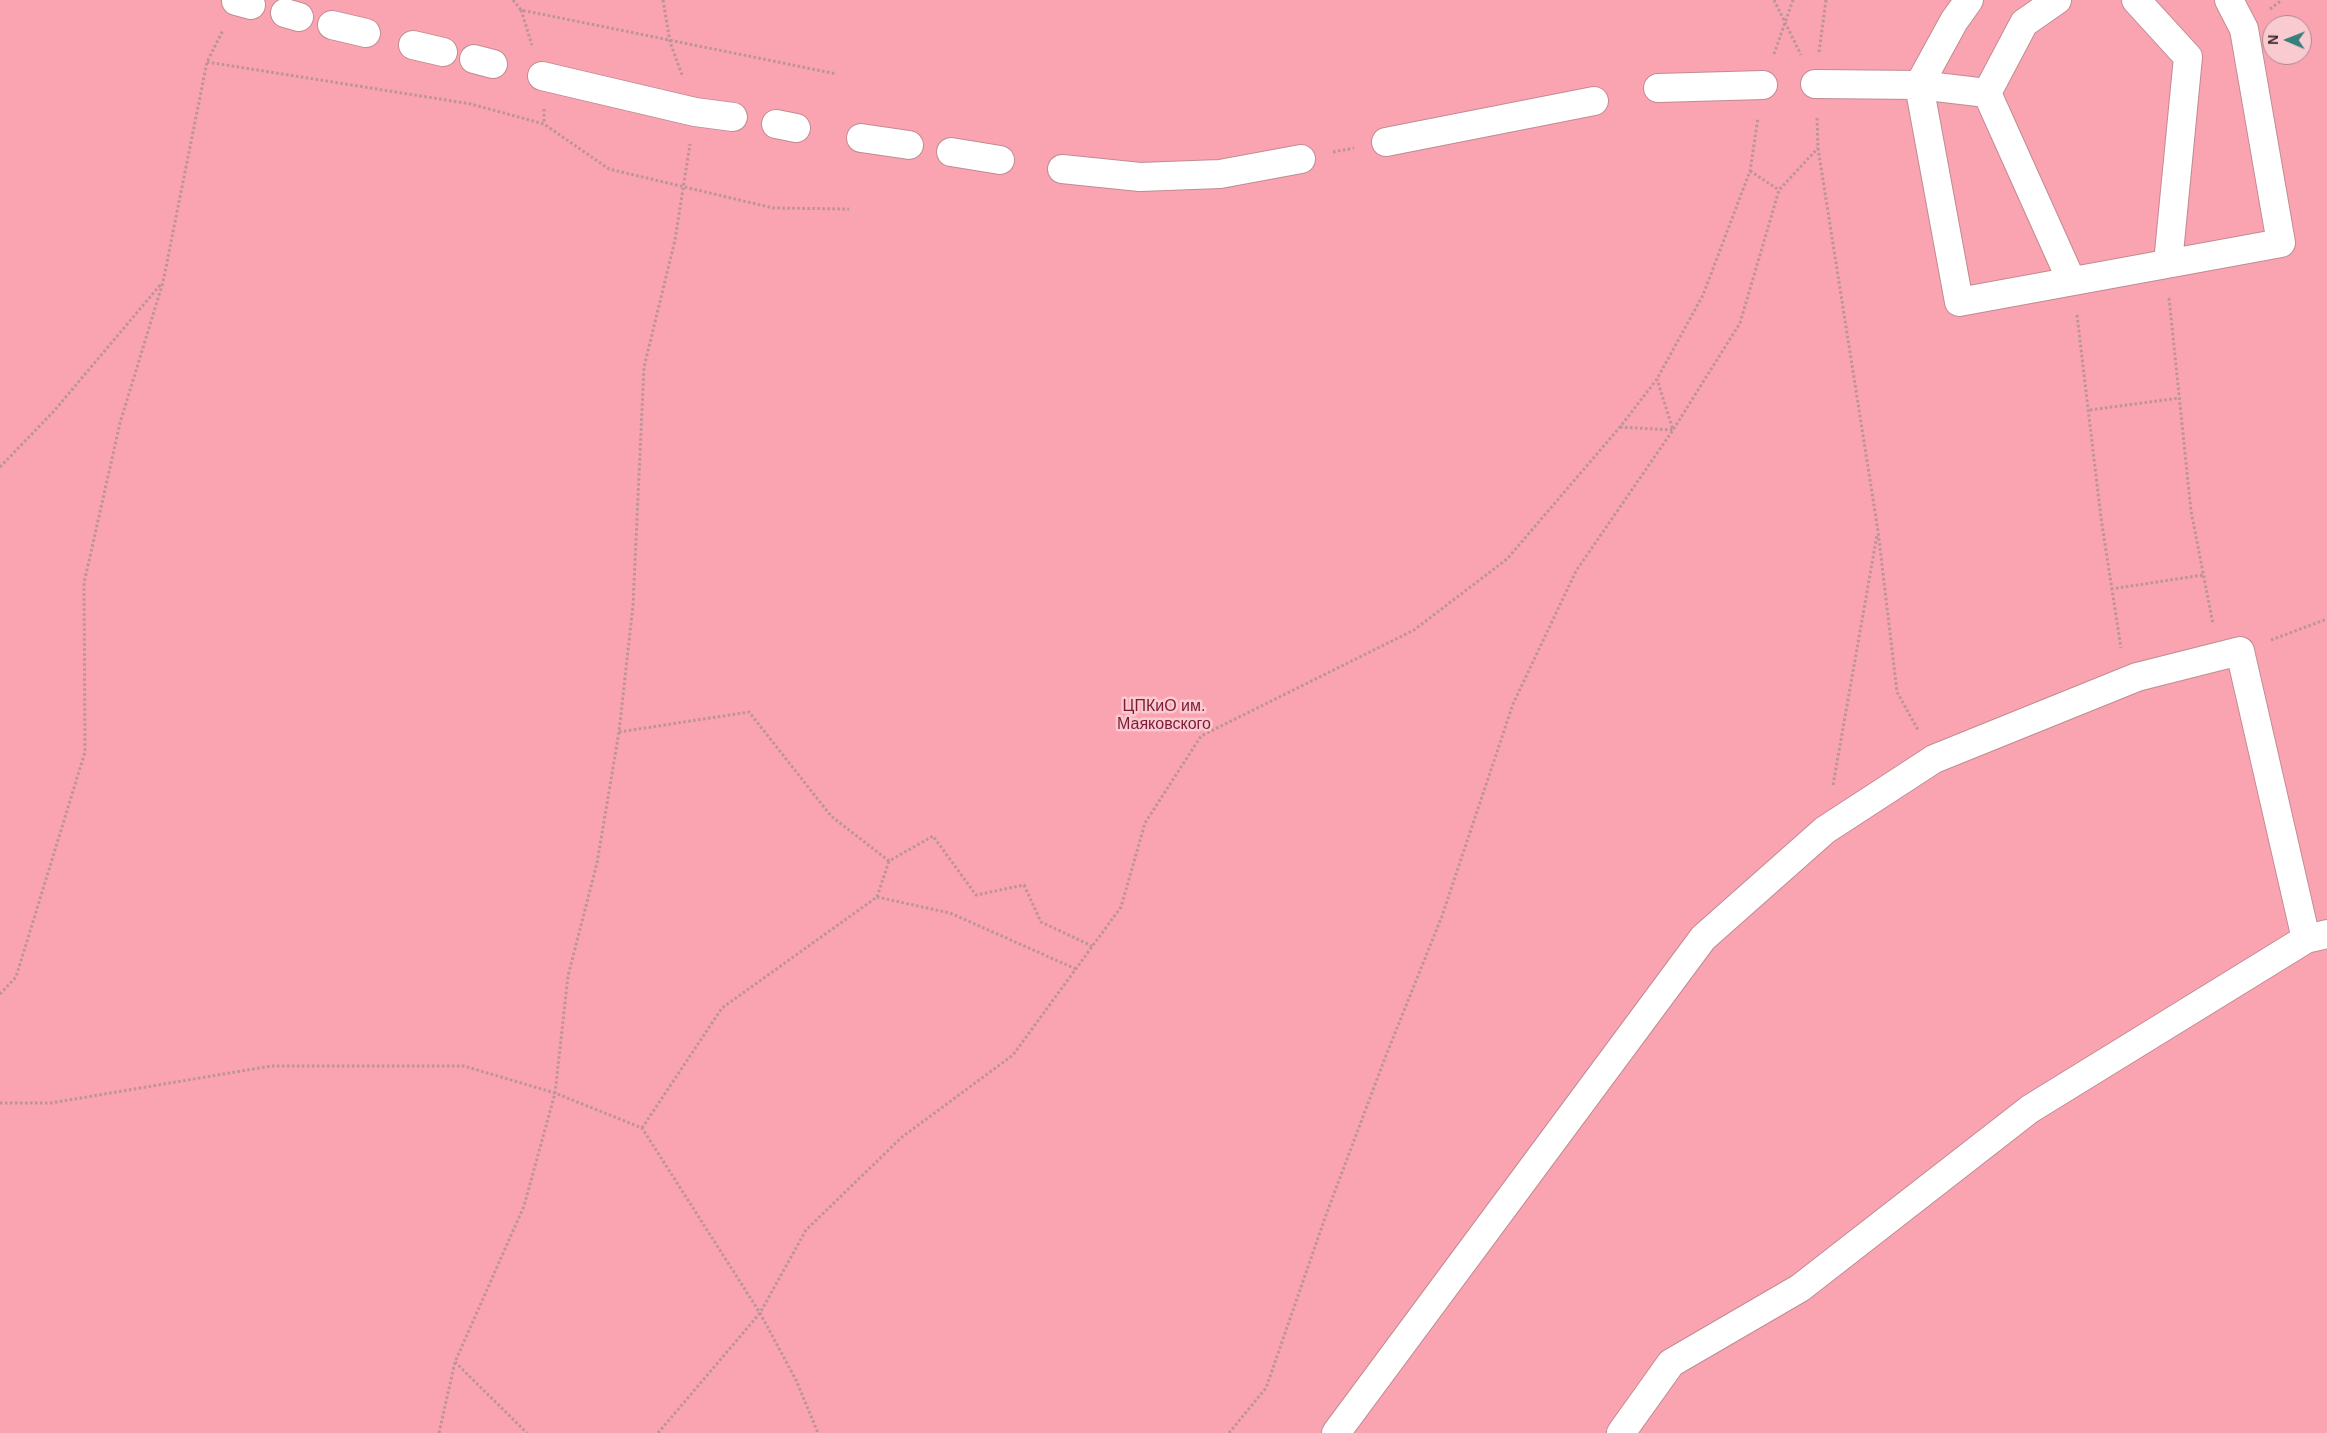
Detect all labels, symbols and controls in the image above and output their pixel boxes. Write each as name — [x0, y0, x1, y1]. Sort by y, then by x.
north arrow — [2262, 15, 2312, 65]
text: N — [2265, 35, 2281, 45]
park label: ЦПКиО им. Маяковского — [1117, 697, 1211, 735]

